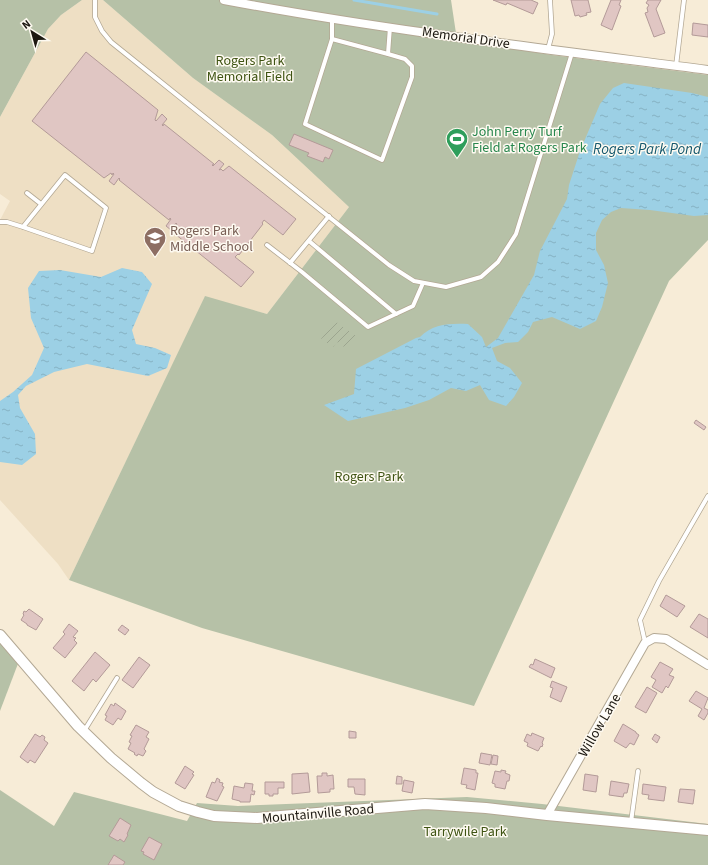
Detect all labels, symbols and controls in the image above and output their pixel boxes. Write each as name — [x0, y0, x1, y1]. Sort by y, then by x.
north arrow — [12, 12, 52, 52]
text: N — [19, 16, 34, 33]
street label: Memorial Drive — [421, 22, 511, 54]
park label: Rogers Park Memorial Field — [207, 51, 293, 87]
place label: John Perry Turf Field at Rogers Park — [472, 122, 587, 158]
sports icon: John Perry Turf Field at Rogers Park — [444, 126, 470, 159]
water label: Rogers Park Pond — [593, 139, 702, 160]
place label: Rogers Park Middle School — [170, 221, 253, 257]
school or university icon: Rogers Park Middle School — [142, 225, 168, 258]
park label: Rogers Park — [335, 467, 403, 487]
street label: Willow Lane — [574, 690, 626, 761]
street label: Mountainville Road — [261, 799, 375, 829]
park label: Tarrywile Park — [423, 822, 507, 842]

